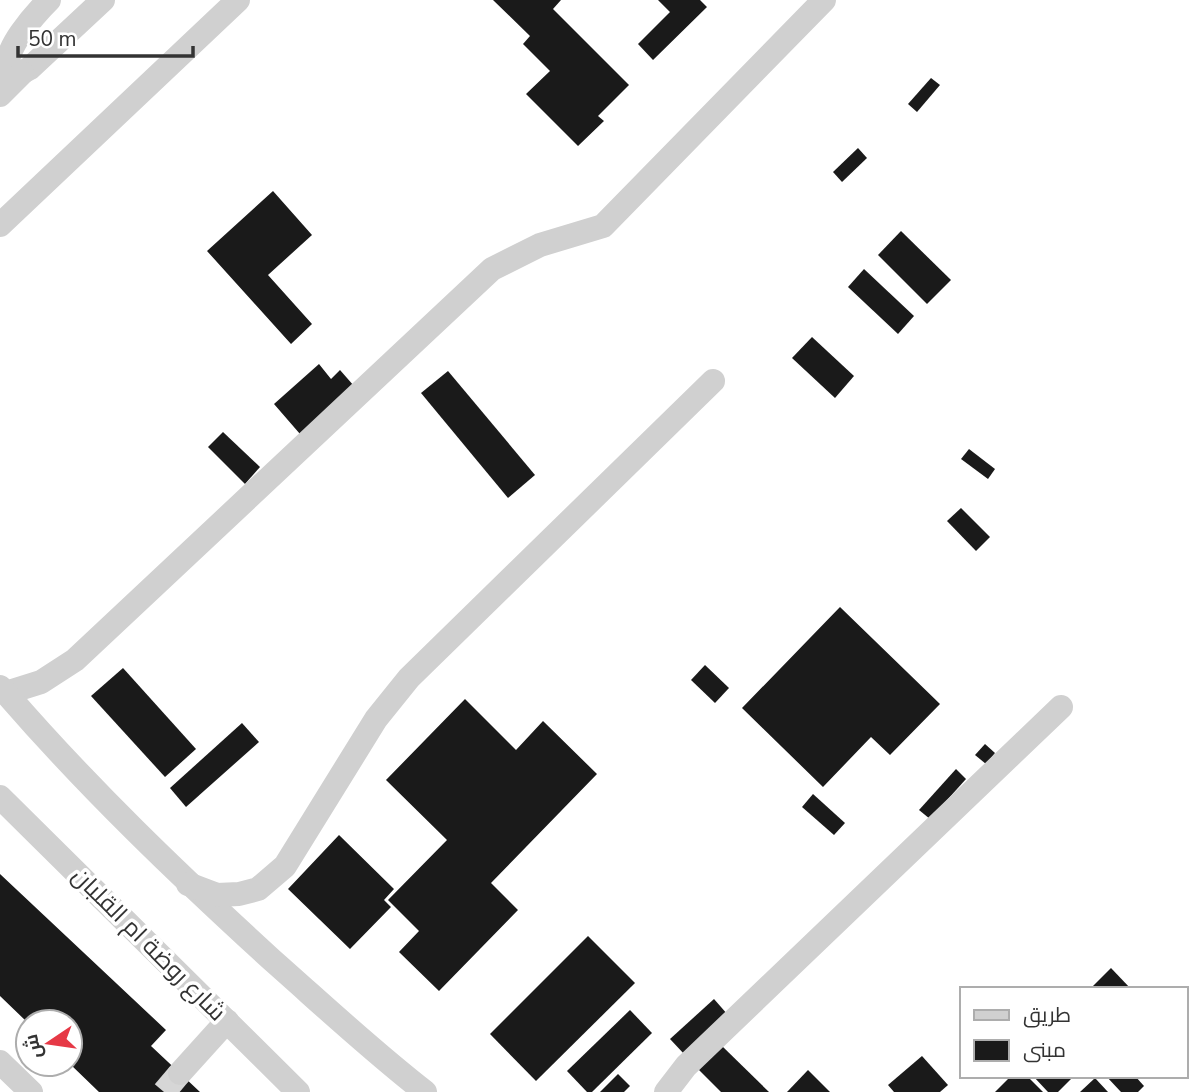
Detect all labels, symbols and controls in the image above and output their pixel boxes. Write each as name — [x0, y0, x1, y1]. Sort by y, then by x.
scale bar — [18, 14, 192, 58]
text: 50 m — [28, 25, 77, 53]
street label: شارع روضة ام القلبان — [65, 860, 233, 1028]
legend — [960, 987, 1187, 1078]
text: طريق — [1023, 1001, 1071, 1029]
north arrow — [14, 1008, 84, 1078]
text: ش — [18, 1032, 49, 1061]
text: مبنى — [1023, 1036, 1066, 1064]

